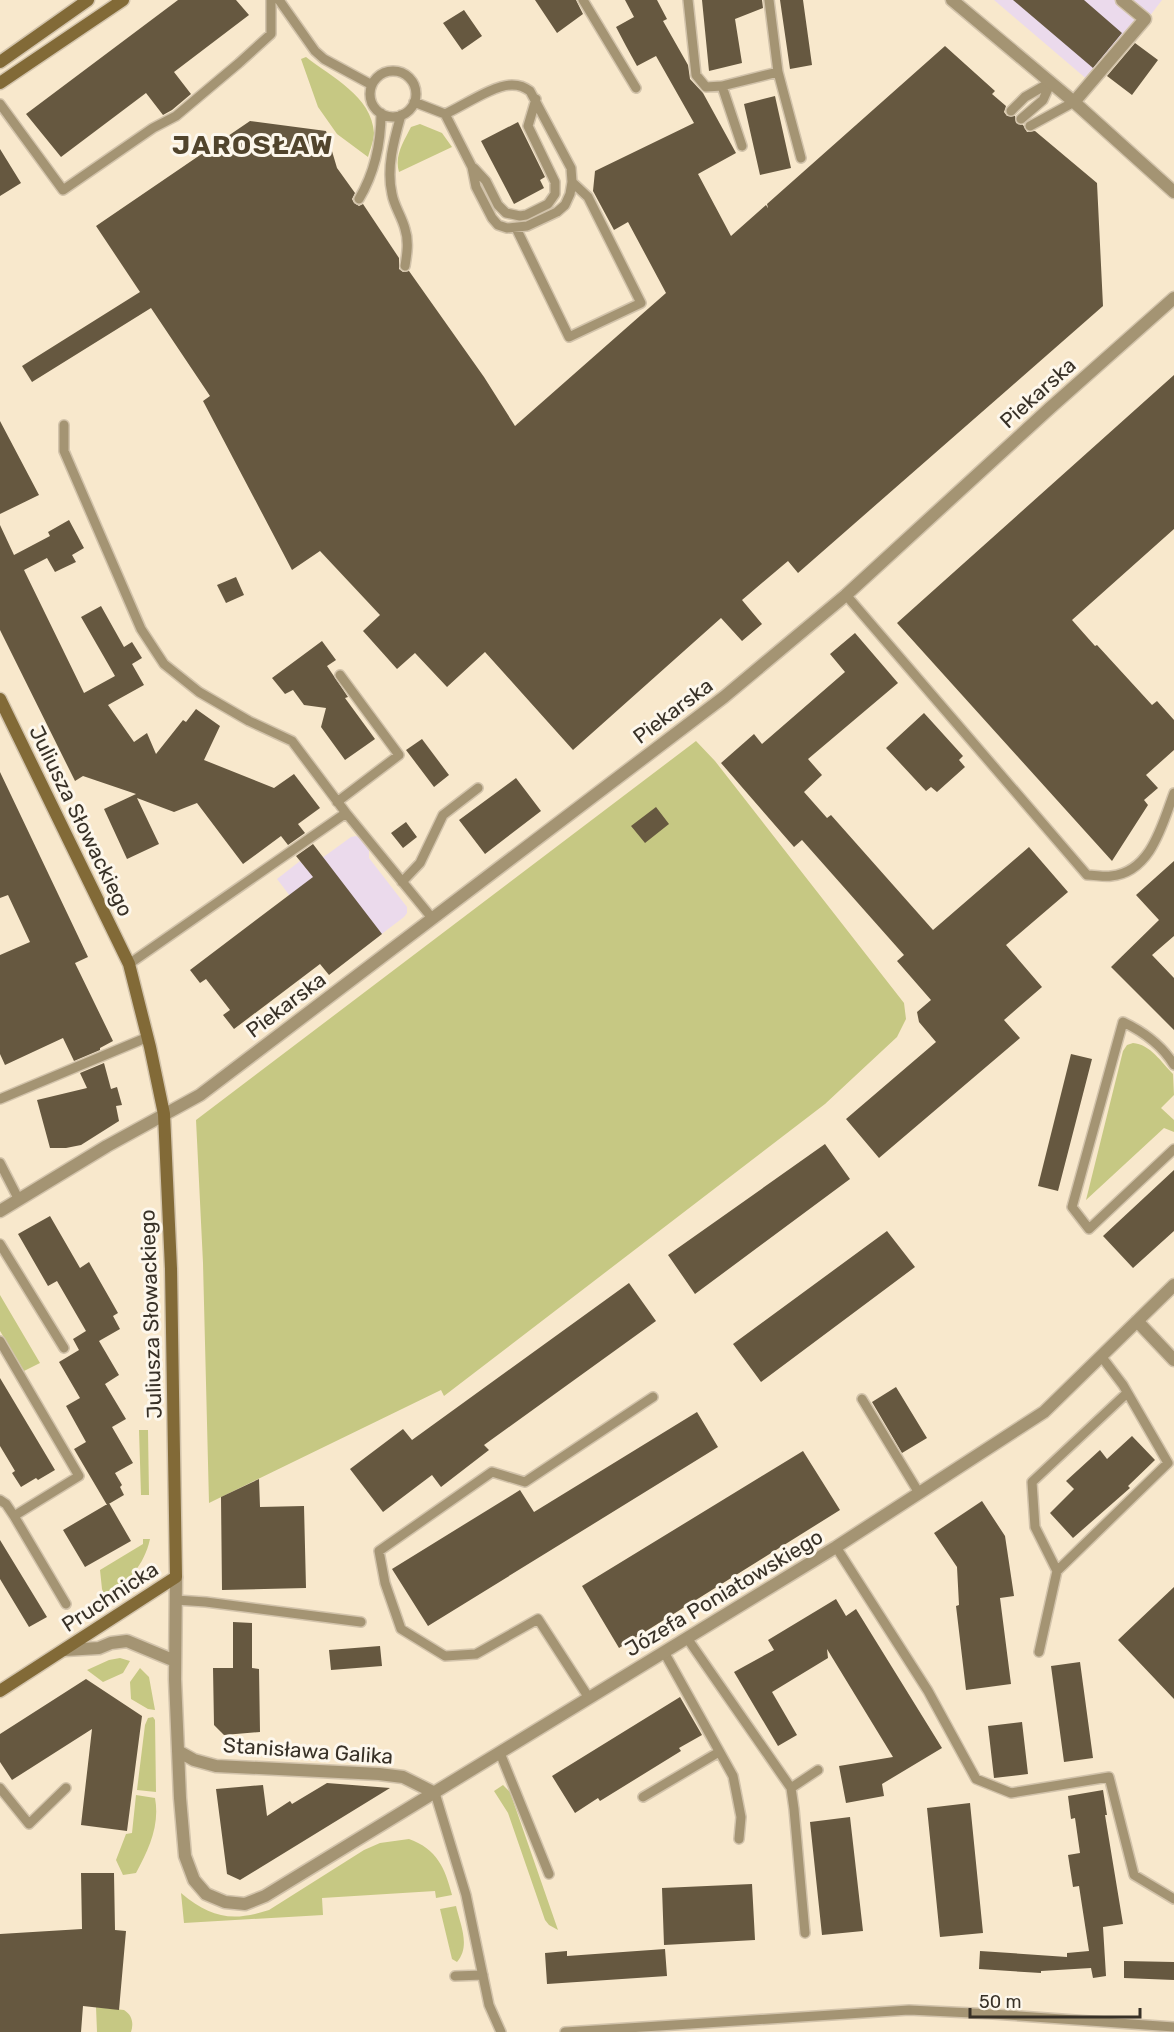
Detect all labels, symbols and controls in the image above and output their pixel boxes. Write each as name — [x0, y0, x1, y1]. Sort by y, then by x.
district label: JAROSŁAW — [172, 129, 334, 161]
street label: Piekarska — [995, 352, 1081, 433]
street label: Piekarska — [628, 672, 718, 749]
street label: Juliusza Słowackiego — [24, 721, 139, 920]
street label: Piekarska — [241, 966, 331, 1043]
street label: Juliusza Słowackiego — [134, 1209, 167, 1419]
street label: Józefa Poniatowskiego — [620, 1524, 827, 1662]
street label: Pruchnicka — [57, 1556, 163, 1637]
street label: Stanisława Galika — [222, 1732, 394, 1769]
scale bar — [970, 1981, 1140, 2019]
text: 50 m — [979, 1991, 1022, 2013]

